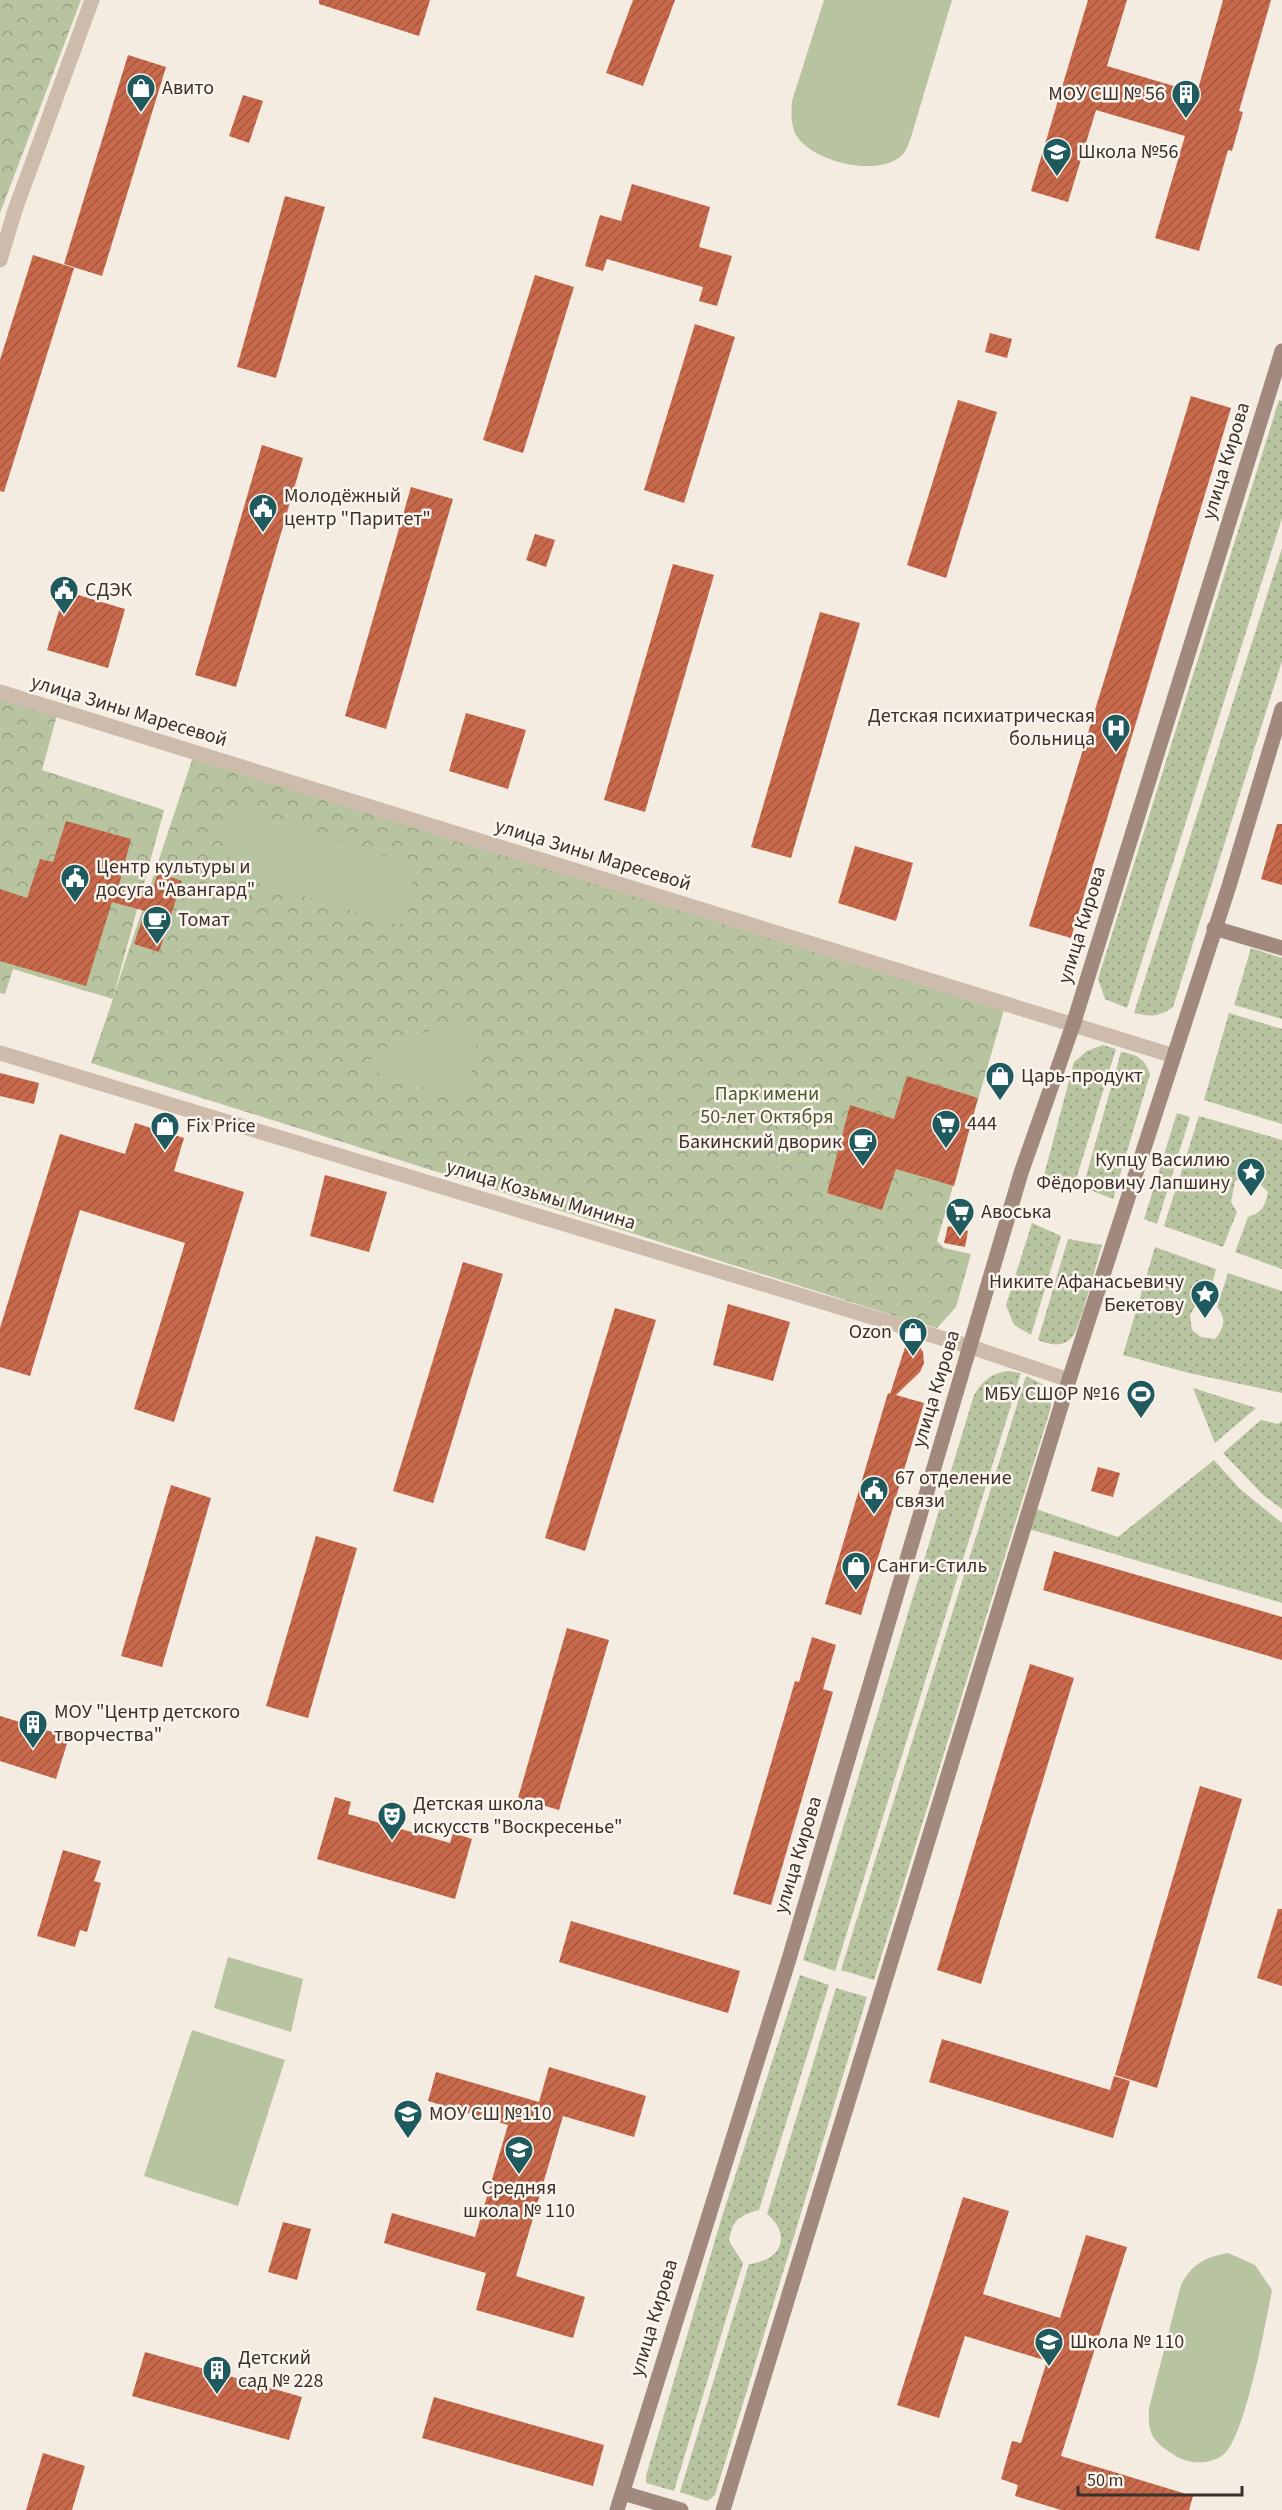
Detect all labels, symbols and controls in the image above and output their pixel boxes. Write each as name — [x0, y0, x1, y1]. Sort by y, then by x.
shop icon: Авито — [125, 72, 157, 114]
place label: Авито — [162, 74, 214, 102]
building icon: МОУ СШ № 56 — [1170, 78, 1202, 120]
place label: МОУ СШ № 56 — [1048, 80, 1165, 108]
school or university icon: Школа №56 — [1041, 136, 1073, 178]
place label: Школа №56 — [1078, 138, 1178, 166]
street label: улица Кирова — [1195, 399, 1257, 523]
place label: Молодёжный центр "Паритет" — [284, 482, 431, 533]
public building icon: Молодёжный центр "Паритет" — [247, 492, 279, 534]
public building icon: СДЭК — [48, 574, 80, 616]
place label: СДЭК — [85, 576, 133, 604]
street label: улица Зины Маресевой — [27, 668, 231, 754]
place label: Детская психиатрическая больница — [868, 702, 1095, 753]
hospital icon: Детская психиатрическая больница — [1100, 712, 1132, 754]
street label: улица Зины Маресевой — [491, 812, 695, 898]
place label: Центр культуры и досуга "Авангард" — [96, 853, 255, 904]
public building icon: Центр культуры и досуга "Авангард" — [59, 862, 91, 904]
street label: улица Кирова — [1051, 863, 1113, 987]
cafe icon: Томат — [141, 904, 173, 946]
place label: Томат — [178, 906, 230, 934]
shop icon: Царь-продукт — [984, 1060, 1016, 1102]
place label: Царь-продукт — [1021, 1062, 1143, 1090]
park label: Парк имени 50-лет Октября — [700, 1080, 834, 1131]
supermarket icon: 444 — [930, 1108, 962, 1150]
shop icon: Fix Price — [149, 1110, 181, 1152]
place label: 444 — [967, 1110, 997, 1138]
place label: Fix Price — [186, 1112, 256, 1140]
cafe icon: Бакинский дворик — [847, 1126, 879, 1168]
place label: Бакинский дворик — [678, 1128, 842, 1156]
place label: Купцу Василию Фёдоровичу Лапшину — [1036, 1146, 1231, 1197]
street label: улица Козьмы Минина — [443, 1153, 639, 1237]
place icon: Купцу Василию Фёдоровичу Лапшину — [1235, 1156, 1267, 1198]
supermarket icon: Авоська — [944, 1196, 976, 1238]
place label: Авоська — [981, 1198, 1052, 1226]
place label: Никите Афанасьевичу Бекетову — [989, 1268, 1185, 1319]
place icon: Никите Афанасьевичу Бекетову — [1189, 1278, 1221, 1320]
shop icon: Ozon — [897, 1316, 929, 1358]
place label: Ozon — [849, 1318, 892, 1346]
street label: улица Кирова — [905, 1327, 967, 1451]
sports icon: МБУ СШОР №16 — [1125, 1378, 1157, 1420]
place label: МБУ СШОР №16 — [984, 1380, 1120, 1408]
place label: 67 отделение связи — [895, 1464, 1012, 1515]
public building icon: 67 отделение связи — [858, 1474, 890, 1516]
shop icon: Санги-Стиль — [840, 1550, 872, 1592]
place label: Санги-Стиль — [877, 1552, 987, 1580]
place label: МОУ "Центр детского творчества" — [54, 1698, 240, 1749]
building icon: МОУ "Центр детского творчества" — [17, 1708, 49, 1750]
place label: Детская школа искусств "Воскресенье" — [413, 1790, 623, 1841]
street label: улица Кирова — [767, 1793, 829, 1917]
theatre icon: Детская школа искусств "Воскресенье" — [376, 1800, 408, 1842]
school or university icon: МОУ СШ №110 — [392, 2098, 424, 2140]
place label: МОУ СШ №110 — [429, 2100, 552, 2128]
school or university icon: Средняя школа № 110 — [503, 2134, 535, 2176]
place label: Средняя школа № 110 — [463, 2174, 575, 2225]
street label: улица Кирова — [623, 2256, 685, 2380]
school or university icon: Школа № 110 — [1033, 2326, 1065, 2368]
place label: Школа № 110 — [1070, 2328, 1184, 2356]
place label: Детский сад № 228 — [238, 2344, 323, 2395]
building icon: Детский сад № 228 — [201, 2354, 233, 2396]
scale bar — [1078, 2459, 1242, 2497]
text: 50 m — [1087, 2468, 1123, 2493]

